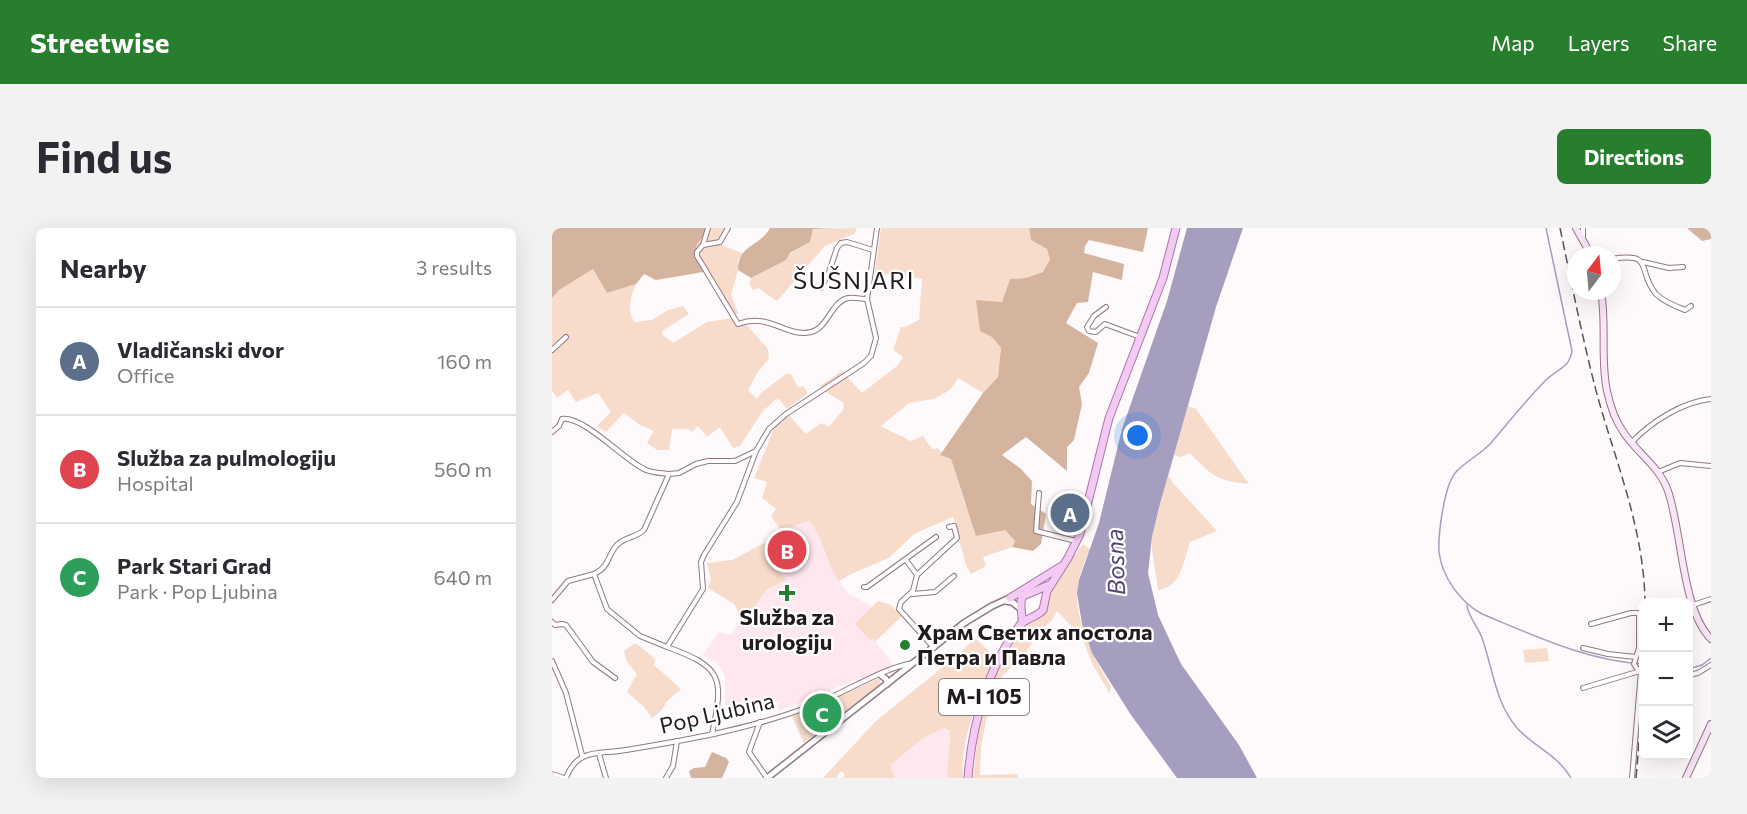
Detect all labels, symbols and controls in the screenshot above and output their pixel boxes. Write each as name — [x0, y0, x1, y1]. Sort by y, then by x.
text: Streetwise — [30, 25, 170, 59]
text: Map — [1491, 30, 1535, 55]
text: Layers — [1568, 30, 1630, 55]
text: Share — [1663, 30, 1717, 55]
button: Directions — [1557, 129, 1711, 184]
text: Find us — [36, 130, 172, 182]
north arrow — [1567, 246, 1621, 300]
text: Nearby — [60, 252, 147, 283]
text: 3 results — [416, 255, 492, 279]
district label: ŠUŠNJARI — [793, 265, 915, 294]
text: Vladičanski dvor — [117, 336, 284, 363]
text: A — [72, 349, 87, 373]
text: 160 m — [437, 349, 492, 373]
text: Office — [117, 363, 174, 387]
your location — [1123, 421, 1152, 450]
text: Služba za pulmologiju — [117, 444, 336, 471]
text: B — [73, 457, 86, 481]
text: 560 m — [434, 457, 492, 481]
text: Hospital — [117, 471, 194, 495]
pin: A — [1050, 490, 1090, 536]
pin: B — [768, 528, 806, 572]
water label: Bosna — [1099, 528, 1130, 596]
text: Park Stari Grad — [117, 552, 271, 579]
text: C — [73, 565, 86, 589]
text: 640 m — [434, 565, 492, 589]
text: Park · Pop Ljubina — [117, 579, 278, 603]
marker: Služba za urologiju — [778, 584, 796, 602]
map controls — [1639, 598, 1693, 760]
button: + — [1639, 598, 1693, 652]
place label: Služba za urologiju — [740, 603, 834, 655]
place label: Храм Светих апостола Петра и Павла — [917, 618, 1153, 670]
marker: Храм Светих апостола Петра и Павла — [898, 638, 912, 652]
button: − — [1639, 652, 1693, 706]
road number: M-I 105 — [939, 679, 1029, 715]
street label: Pop Ljubina — [657, 686, 777, 739]
pin: C — [802, 690, 842, 736]
button: layers — [1639, 706, 1693, 760]

